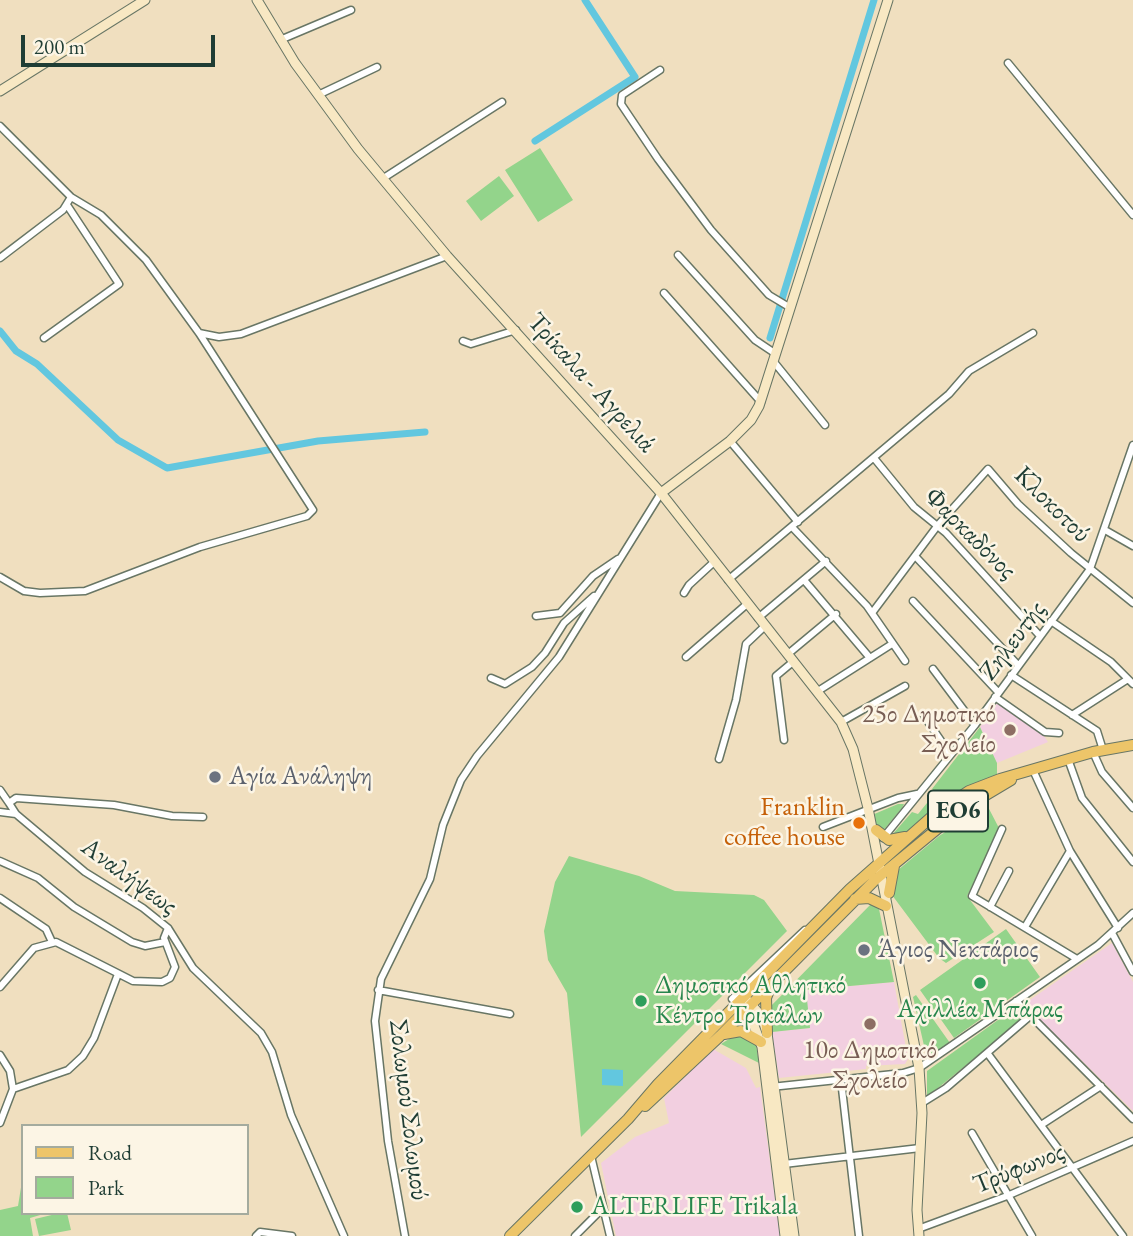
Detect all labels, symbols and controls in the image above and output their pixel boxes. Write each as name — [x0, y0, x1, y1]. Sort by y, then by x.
scale bar — [24, 21, 219, 65]
text: 200 m — [34, 33, 85, 60]
street label: Τρίκαλα - Αγρελιά — [520, 307, 662, 459]
street label: Κλοκοτού — [1007, 460, 1097, 550]
street label: Φαρκαδόνος — [918, 482, 1022, 586]
street label: Ζηλευτής — [973, 595, 1053, 687]
place label: 25ο Δημοτικό Σχολείο — [862, 699, 996, 760]
marker: 25ο Δημοτικό Σχολείο — [1002, 722, 1018, 738]
place label: Αγία Ανάληψη — [229, 761, 372, 793]
marker: Αγία Ανάληψη — [207, 769, 223, 785]
road number: ΕΟ6 — [928, 790, 988, 832]
place label: Franklin coffee house — [724, 792, 845, 854]
marker: Franklin coffee house — [851, 815, 867, 831]
street label: Αναλήψεως — [75, 832, 183, 922]
place label: Άγιος Νεκτάριος — [878, 934, 1038, 966]
marker: Άγιος Νεκτάριος — [856, 942, 872, 958]
place label: Δημοτικό Αθλητικό Κέντρο Τρικάλων — [655, 970, 846, 1032]
marker: Αχιλλέα Μπάρας — [972, 975, 988, 991]
marker: Δημοτικό Αθλητικό Κέντρο Τρικάλων — [633, 993, 649, 1009]
place label: Αχιλλέα Μπάρας — [897, 994, 1063, 1026]
marker: 10ο Δημοτικό Σχολείο — [862, 1016, 878, 1032]
street label: Σολωμού Σολωμού — [381, 1018, 435, 1202]
place label: 10ο Δημοτικό Σχολείο — [803, 1035, 937, 1096]
legend — [21, 1124, 248, 1215]
street label: Τρύφωνος — [969, 1137, 1069, 1201]
text: Road — [88, 1139, 132, 1166]
text: Park — [88, 1174, 124, 1201]
place label: ALTERLIFE Trikala — [591, 1191, 798, 1223]
marker: ALTERLIFE Trikala — [569, 1199, 585, 1215]

